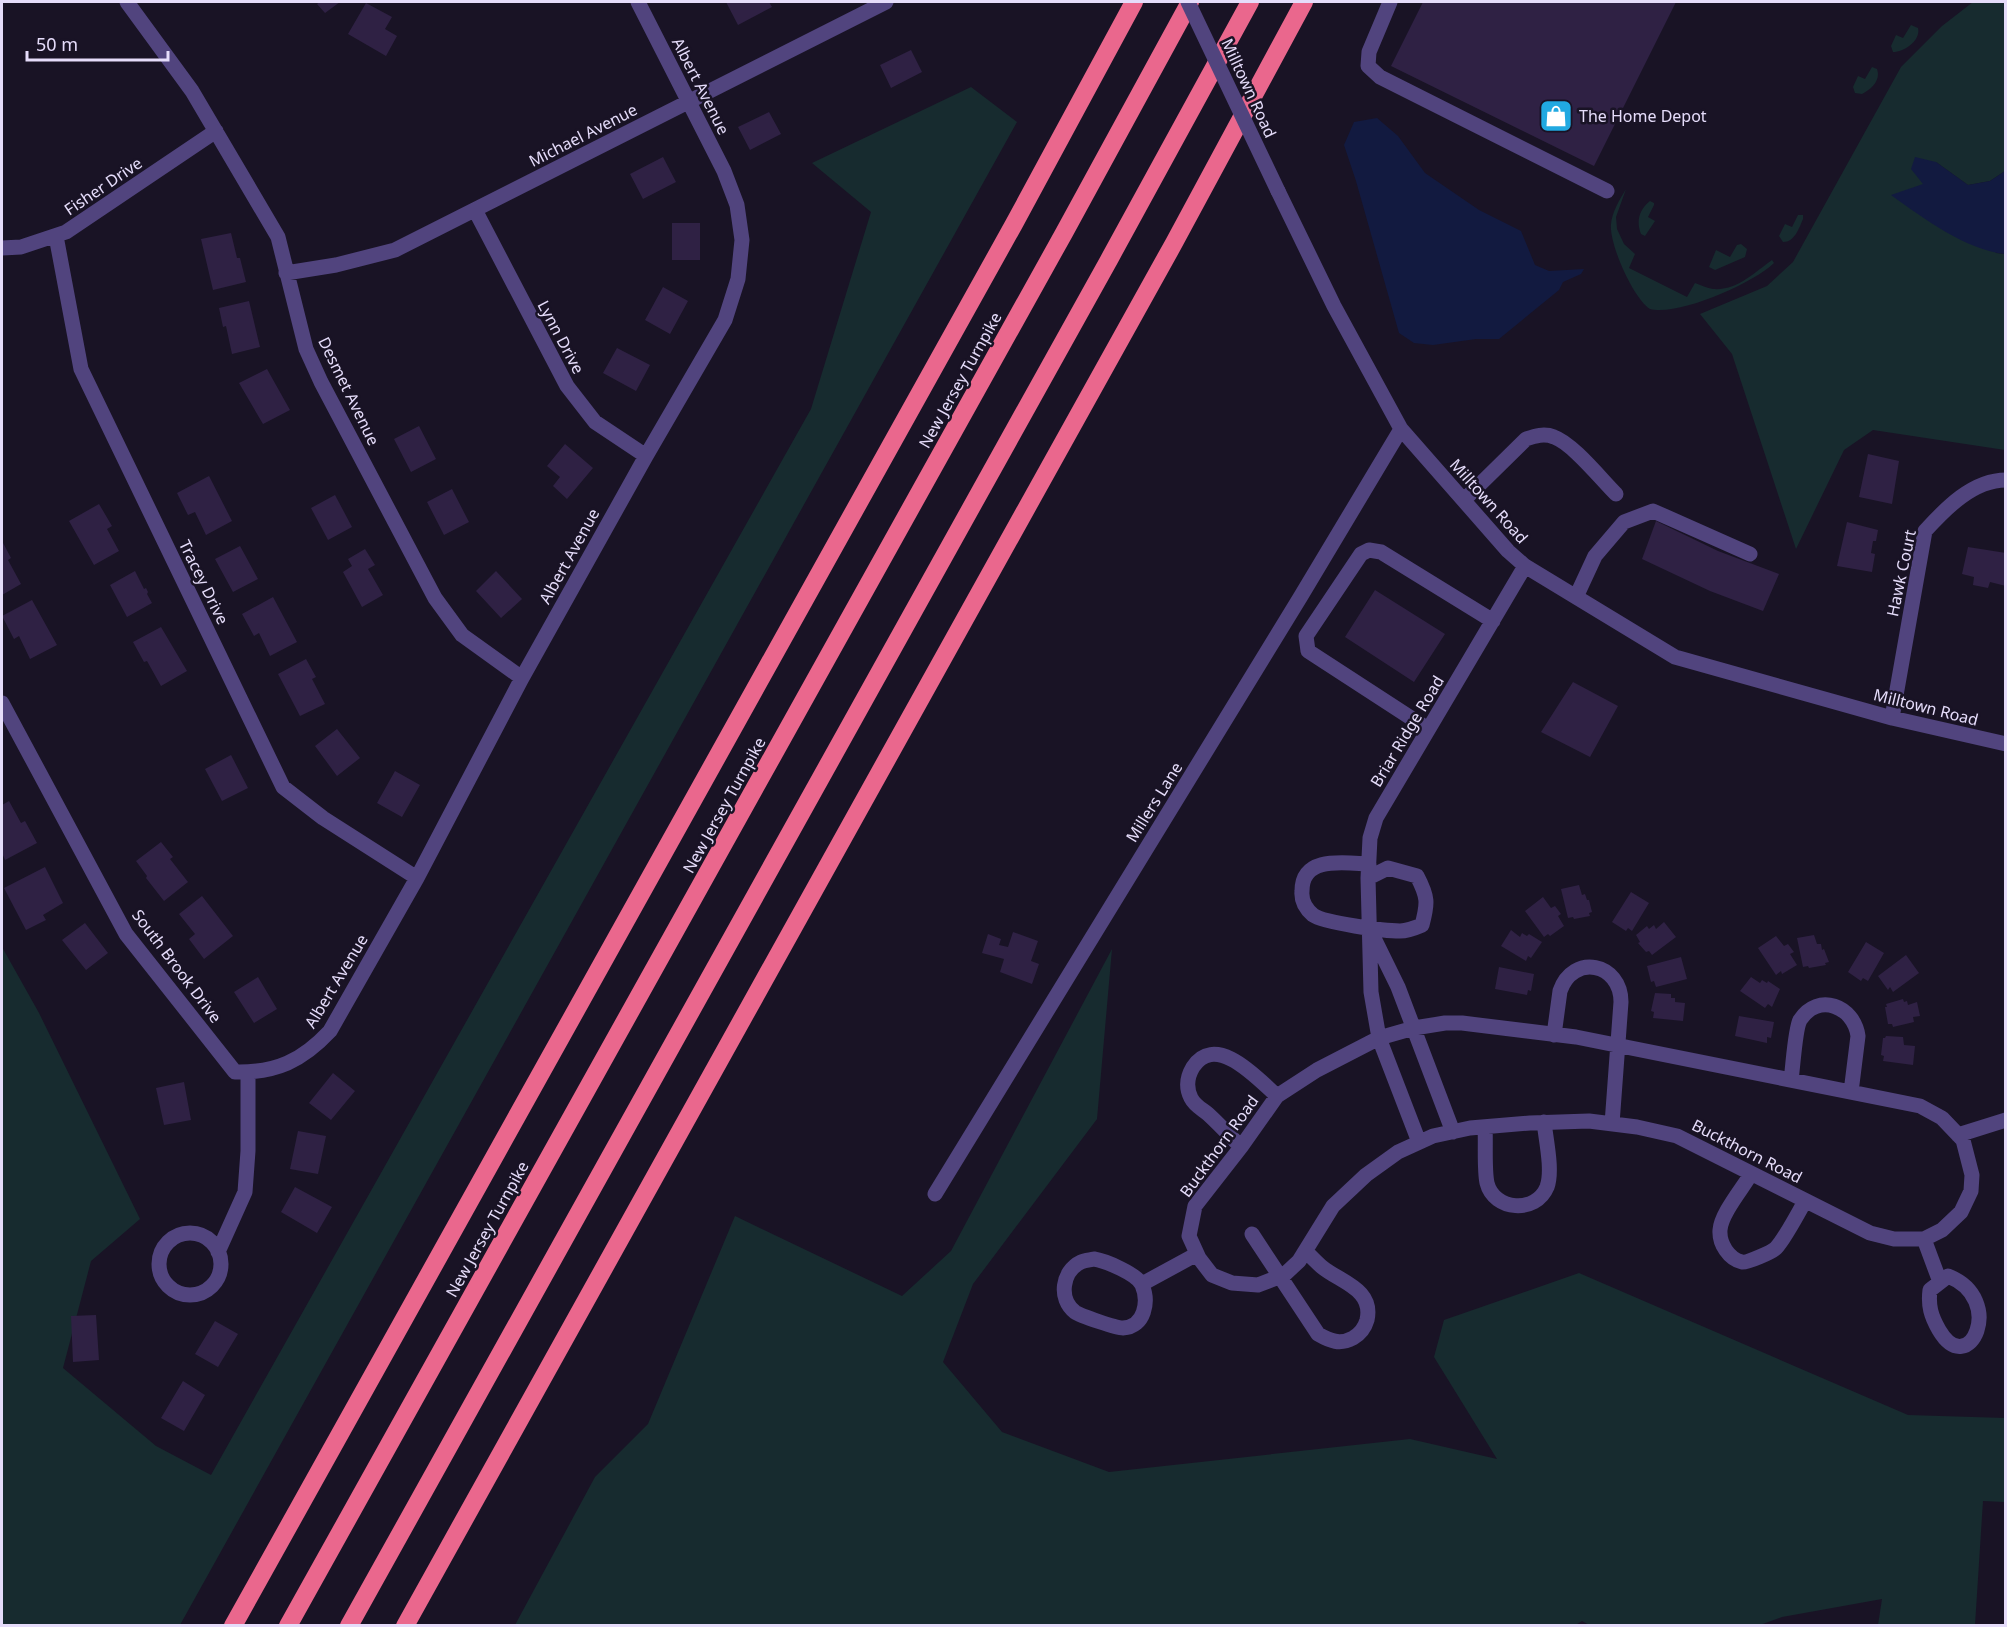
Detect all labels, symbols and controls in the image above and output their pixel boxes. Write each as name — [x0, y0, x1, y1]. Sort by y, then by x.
scale bar — [27, 24, 168, 62]
text: 50 m — [36, 32, 78, 56]
street label: Albert Avenue — [667, 34, 735, 138]
street label: Milltown Road — [1216, 35, 1282, 141]
street label: Michael Avenue — [525, 98, 641, 172]
shop icon: The Home Depot — [1538, 98, 1574, 134]
place label: The Home Depot — [1579, 105, 1707, 127]
street label: Fisher Drive — [60, 152, 146, 220]
street label: Lynn Drive — [532, 296, 590, 378]
street label: New Jersey Turnpike — [913, 308, 1007, 452]
street label: Desmet Avenue — [313, 333, 385, 449]
street label: Milltown Road — [1445, 454, 1533, 548]
street label: Albert Avenue — [534, 504, 604, 608]
street label: Hawk Court — [1881, 527, 1921, 618]
street label: Tracey Drive — [174, 536, 234, 628]
street label: Briar Ridge Road — [1365, 671, 1449, 791]
street label: Milltown Road — [1871, 683, 1981, 731]
street label: New Jersey Turnpike — [677, 733, 771, 877]
street label: Millers Lane — [1121, 758, 1187, 846]
street label: South Brook Drive — [127, 905, 227, 1027]
street label: Albert Avenue — [299, 930, 373, 1032]
street label: Buckthorn Road — [1175, 1091, 1263, 1201]
street label: Buckthorn Road — [1688, 1114, 1806, 1188]
street label: New Jersey Turnpike — [440, 1157, 534, 1301]

